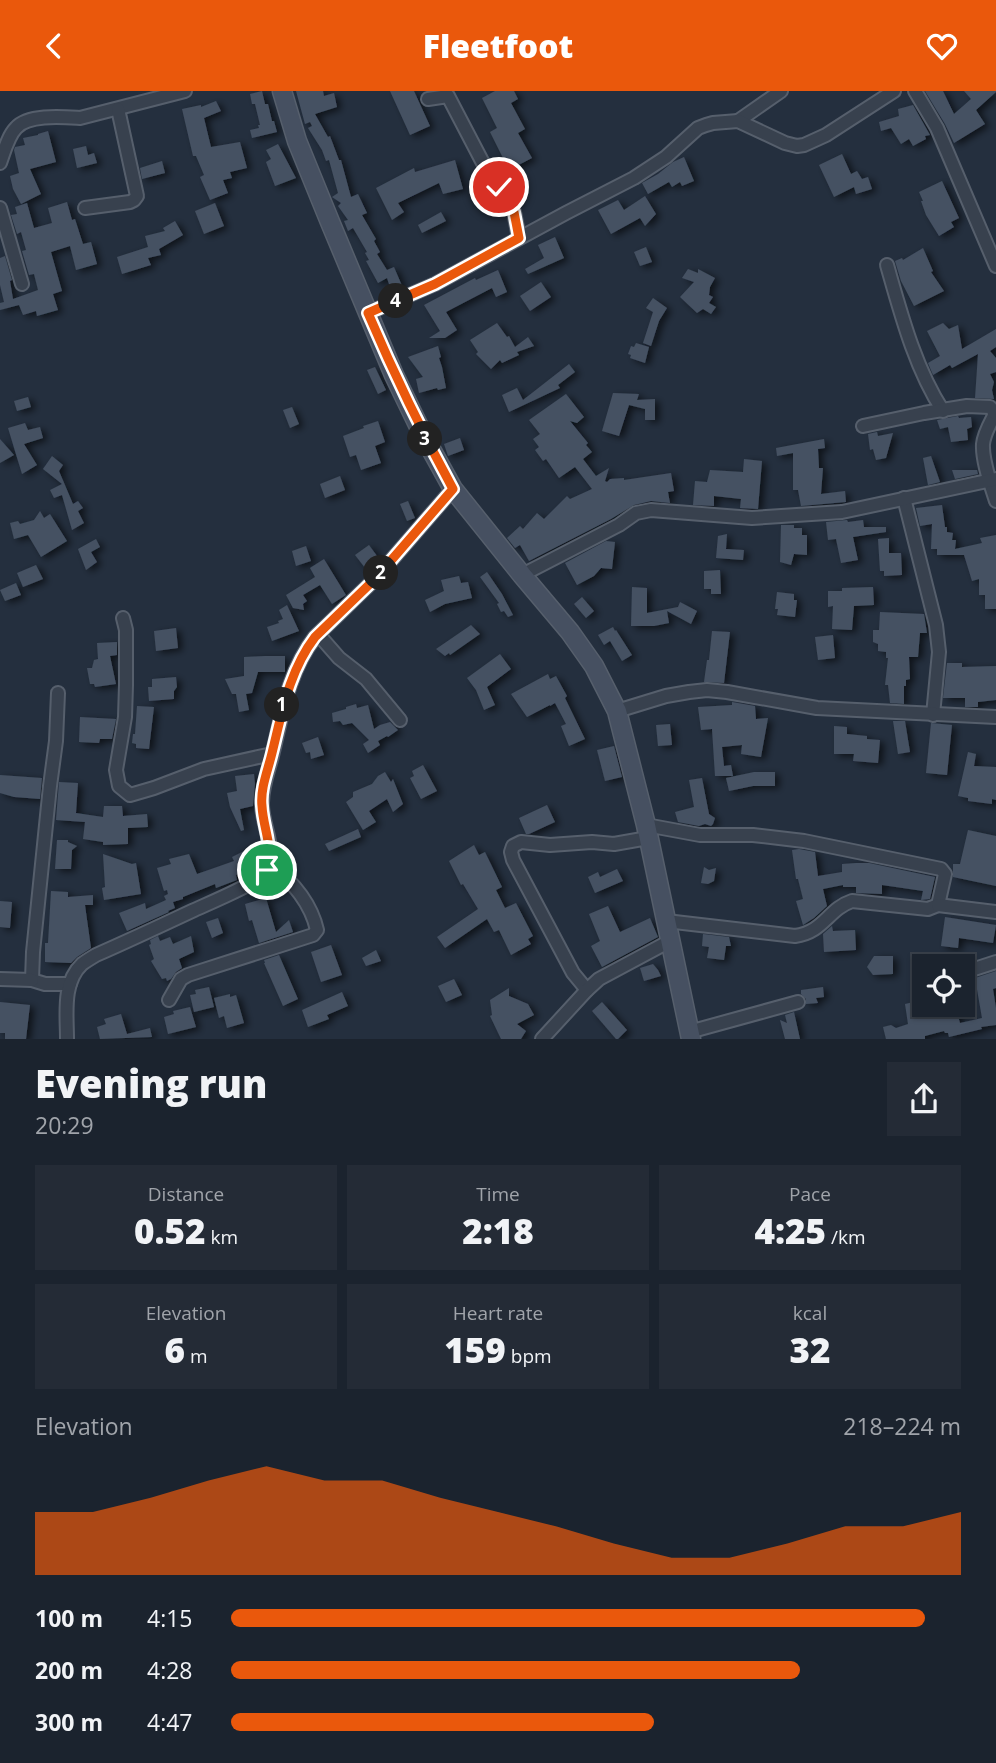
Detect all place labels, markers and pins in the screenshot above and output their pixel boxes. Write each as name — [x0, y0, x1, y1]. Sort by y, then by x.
pin — [469, 157, 529, 217]
pin: 4 — [378, 283, 414, 319]
pin: 3 — [408, 421, 442, 457]
pin: 2 — [364, 555, 398, 591]
pin: 1 — [264, 687, 300, 723]
pin — [237, 840, 297, 900]

